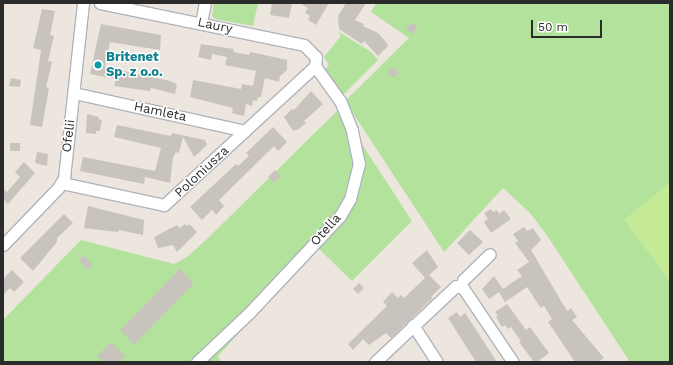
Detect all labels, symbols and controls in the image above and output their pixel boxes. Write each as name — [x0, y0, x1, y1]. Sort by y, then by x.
scale bar — [533, 12, 604, 38]
street label: Laury — [196, 15, 234, 37]
text: 50 m — [538, 20, 568, 34]
place label: Britenet Sp. z o.o. — [106, 50, 163, 81]
marker: Britenet Sp. z o.o. — [93, 60, 103, 70]
street label: Hamleta — [132, 99, 188, 125]
street label: Ofelii — [59, 119, 79, 153]
street label: Poloniusza — [172, 143, 232, 201]
street label: Otella — [307, 211, 345, 249]

